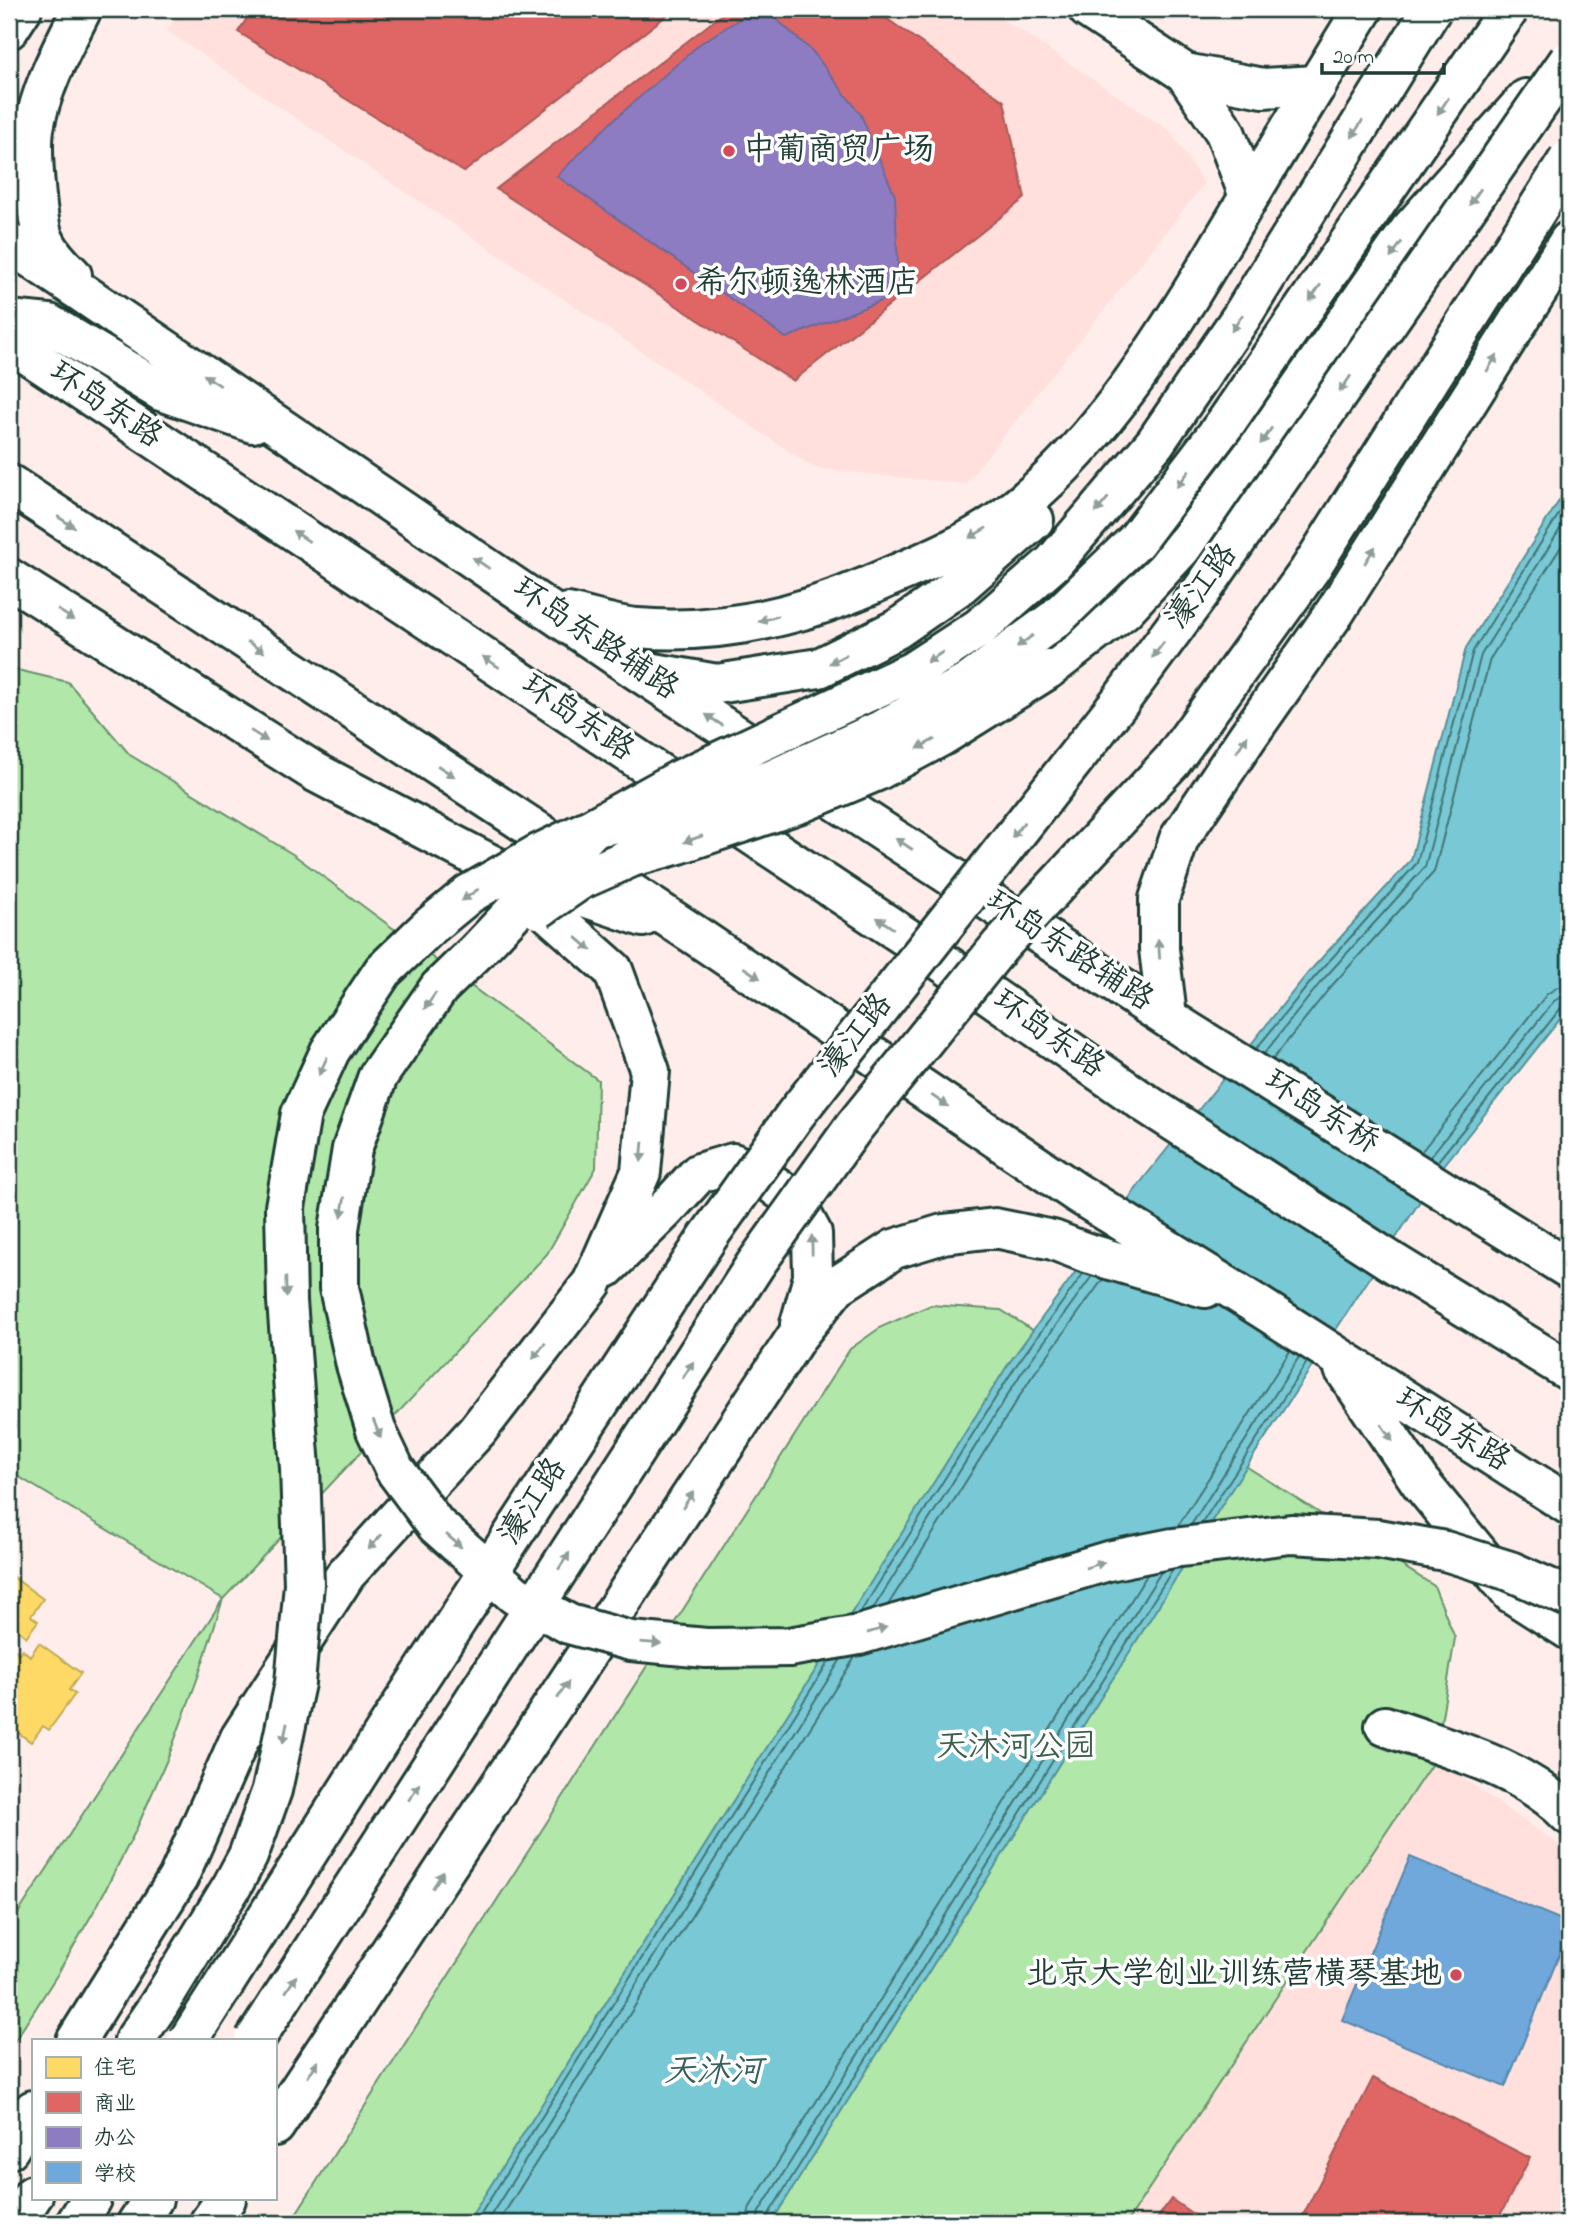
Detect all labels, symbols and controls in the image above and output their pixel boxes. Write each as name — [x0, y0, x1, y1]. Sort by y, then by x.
scale bar — [1322, 32, 1445, 76]
text: 20 m — [1333, 43, 1374, 73]
one-way arrow — [1437, 96, 1450, 115]
one-way arrow — [1351, 120, 1364, 139]
place label: 中葡商贸广场 — [743, 128, 935, 175]
marker: 中葡商贸广场 — [721, 143, 737, 159]
one-way arrow — [1468, 188, 1482, 206]
one-way arrow — [1389, 241, 1403, 259]
place label: 希尔顿逸林酒店 — [695, 261, 919, 308]
marker: 希尔顿逸林酒店 — [673, 276, 689, 292]
one-way arrow — [1309, 284, 1322, 303]
one-way arrow — [1230, 314, 1244, 332]
street label: 环岛东路 — [39, 351, 171, 461]
one-way arrow — [1485, 354, 1498, 373]
one-way arrow — [203, 373, 221, 387]
one-way arrow — [1338, 375, 1352, 393]
one-way arrow — [1260, 427, 1273, 446]
one-way arrow — [1177, 470, 1191, 488]
one-way arrow — [1095, 497, 1110, 514]
one-way arrow — [57, 515, 75, 529]
one-way arrow — [968, 527, 987, 540]
one-way arrow — [292, 529, 310, 543]
street label: 濠江路 — [1156, 534, 1250, 640]
one-way arrow — [1364, 546, 1377, 565]
one-way arrow — [472, 556, 490, 570]
street label: 环岛东路辅路 — [502, 567, 688, 713]
one-way arrow — [57, 608, 76, 621]
one-way arrow — [757, 614, 779, 625]
one-way arrow — [1016, 634, 1034, 648]
one-way arrow — [246, 640, 266, 653]
one-way arrow — [1151, 641, 1165, 659]
one-way arrow — [925, 651, 944, 664]
one-way arrow — [828, 653, 848, 664]
one-way arrow — [482, 655, 500, 669]
street label: 环岛东路 — [511, 664, 643, 774]
one-way arrow — [705, 713, 723, 727]
one-way arrow — [249, 730, 268, 743]
one-way arrow — [1236, 734, 1249, 754]
one-way arrow — [916, 739, 936, 750]
one-way arrow — [436, 765, 456, 778]
one-way arrow — [1011, 820, 1026, 838]
one-way arrow — [683, 834, 704, 845]
one-way arrow — [894, 838, 914, 851]
street label: 环岛东路辅路 — [976, 880, 1162, 1024]
one-way arrow — [461, 888, 479, 902]
one-way arrow — [875, 916, 895, 929]
one-way arrow — [575, 936, 593, 952]
one-way arrow — [1154, 937, 1165, 959]
one-way arrow — [742, 966, 761, 979]
street label: 环岛东路 — [982, 979, 1114, 1091]
street label: 濠江路 — [809, 984, 905, 1088]
one-way arrow — [423, 992, 437, 1010]
one-way arrow — [318, 1055, 329, 1076]
street label: 环岛东桥 — [1254, 1059, 1388, 1167]
one-way arrow — [930, 1094, 950, 1107]
one-way arrow — [637, 1141, 648, 1163]
one-way arrow — [337, 1196, 348, 1218]
one-way arrow — [807, 1234, 818, 1256]
one-way arrow — [281, 1276, 292, 1298]
one-way arrow — [531, 1341, 546, 1359]
one-way arrow — [681, 1360, 694, 1379]
street label: 环岛东路 — [1385, 1377, 1519, 1485]
one-way arrow — [371, 1418, 382, 1439]
one-way arrow — [1380, 1424, 1394, 1442]
street label: 濠江路 — [488, 1449, 580, 1555]
one-way arrow — [682, 1490, 695, 1510]
one-way arrow — [368, 1533, 384, 1550]
one-way arrow — [445, 1533, 463, 1549]
one-way arrow — [557, 1551, 570, 1570]
one-way arrow — [1085, 1560, 1106, 1570]
one-way arrow — [866, 1624, 887, 1634]
one-way arrow — [640, 1638, 662, 1649]
one-way arrow — [556, 1680, 569, 1699]
one-way arrow — [279, 1722, 290, 1744]
park label: 天沐河公园 — [936, 1725, 1096, 1772]
one-way arrow — [407, 1783, 420, 1802]
one-way arrow — [431, 1870, 444, 1889]
place label: 北京大学创业训练营横琴基地 — [1026, 1952, 1442, 1999]
marker: 北京大学创业训练营横琴基地 — [1448, 1967, 1464, 1983]
one-way arrow — [284, 1974, 297, 1994]
legend — [32, 2039, 276, 2200]
water label: 天沐河 — [664, 2049, 768, 2097]
text: 住宅 — [94, 2054, 136, 2084]
one-way arrow — [306, 2060, 319, 2079]
text: 商业 — [94, 2090, 136, 2120]
text: 办公 — [94, 2124, 136, 2154]
text: 学校 — [94, 2160, 136, 2190]

